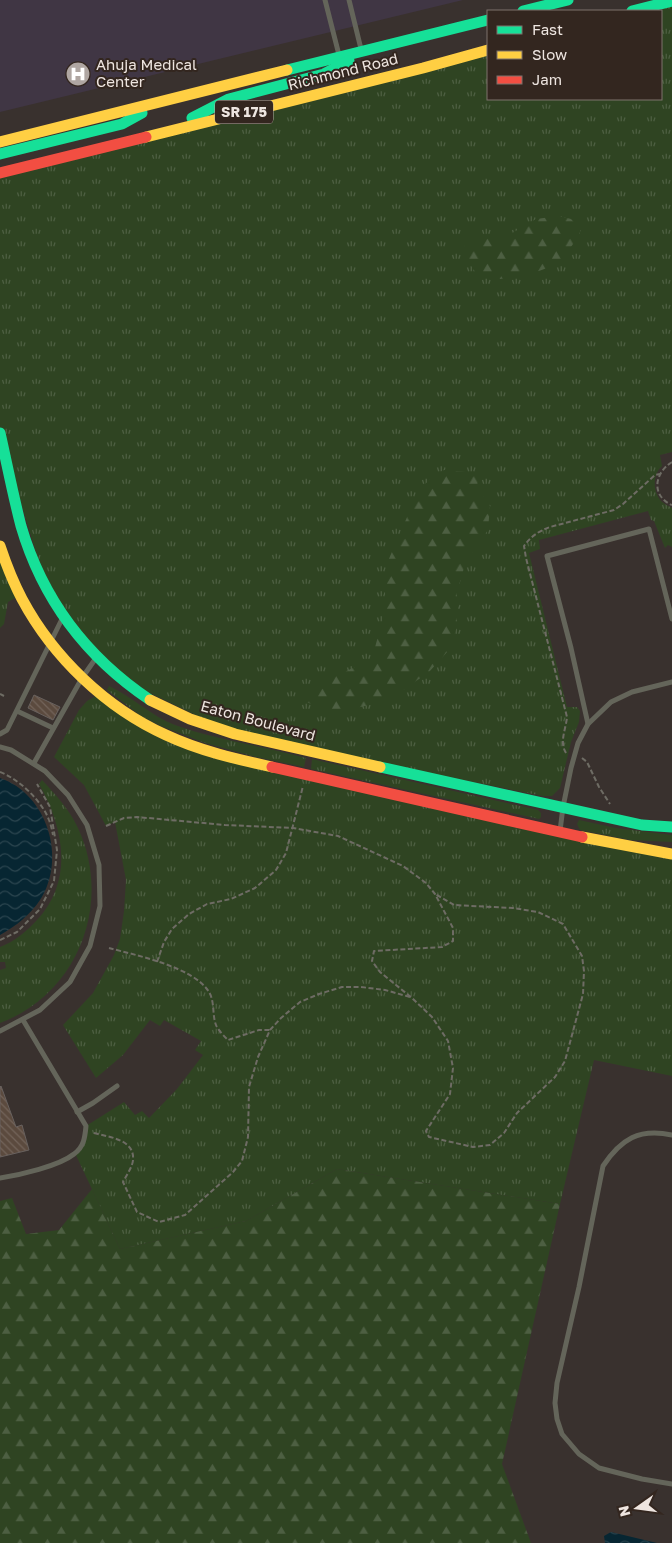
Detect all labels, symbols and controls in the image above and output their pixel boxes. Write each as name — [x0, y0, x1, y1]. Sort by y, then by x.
legend — [487, 10, 662, 100]
text: Fast — [532, 20, 563, 38]
text: Slow — [532, 45, 567, 63]
street label: Richmond Road — [286, 49, 400, 93]
place label: Ahuja Medical Center — [96, 55, 197, 90]
hospital icon: Ahuja Medical Center — [65, 61, 91, 87]
text: Jam — [532, 70, 562, 88]
road number: SR 175 — [215, 100, 273, 124]
street label: Eaton Boulevard — [199, 696, 317, 744]
north arrow — [612, 1483, 662, 1533]
text: N — [614, 1504, 633, 1518]

